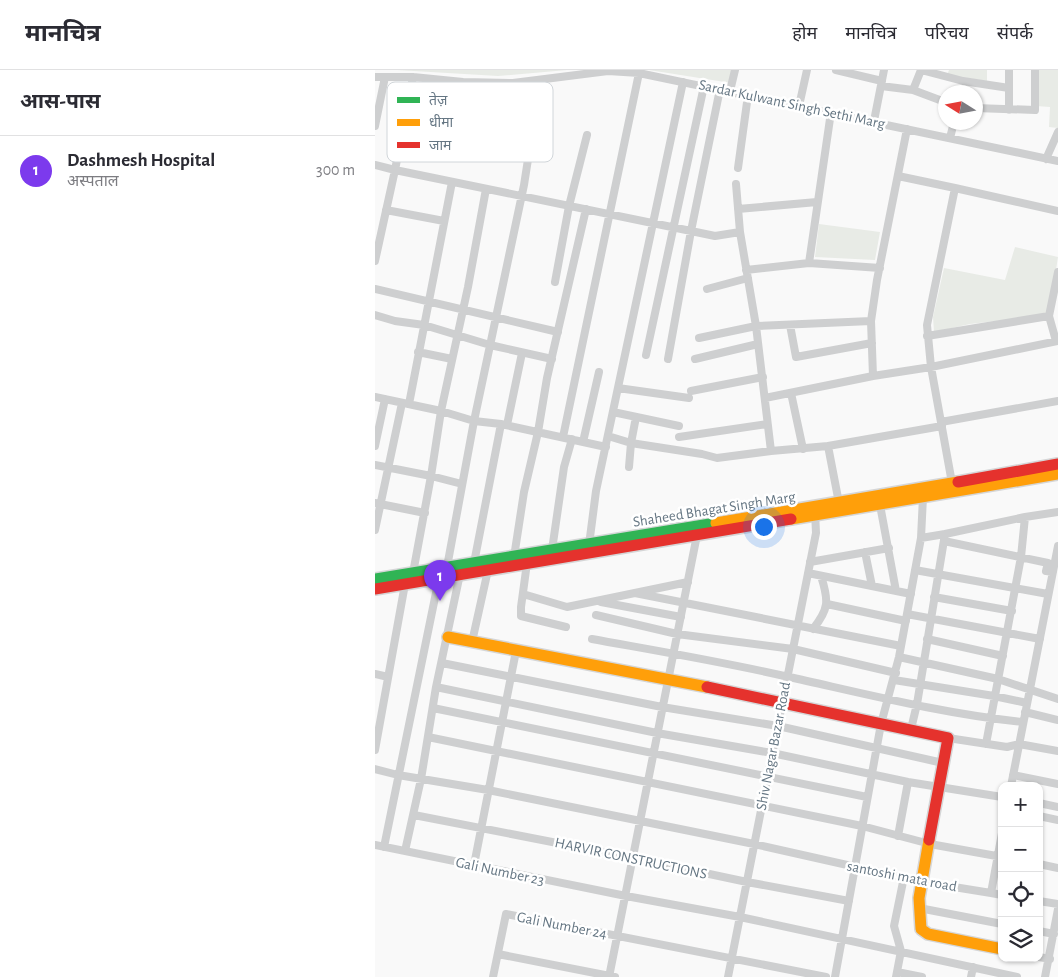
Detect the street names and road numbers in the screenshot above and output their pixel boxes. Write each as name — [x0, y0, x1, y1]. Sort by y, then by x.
street label: Sardar Kulwant Singh Sethi Marg — [697, 77, 887, 132]
street label: Shaheed Bhagat Singh Marg — [632, 489, 797, 530]
street label: Shiv Nagar Bazar Road — [754, 680, 793, 812]
street label: HARVIR CONSTRUCTIONS — [553, 835, 708, 882]
street label: Gali Number 23 — [454, 855, 546, 888]
street label: santoshi mata road — [846, 858, 958, 895]
street label: Gali Number 24 — [516, 909, 608, 942]

